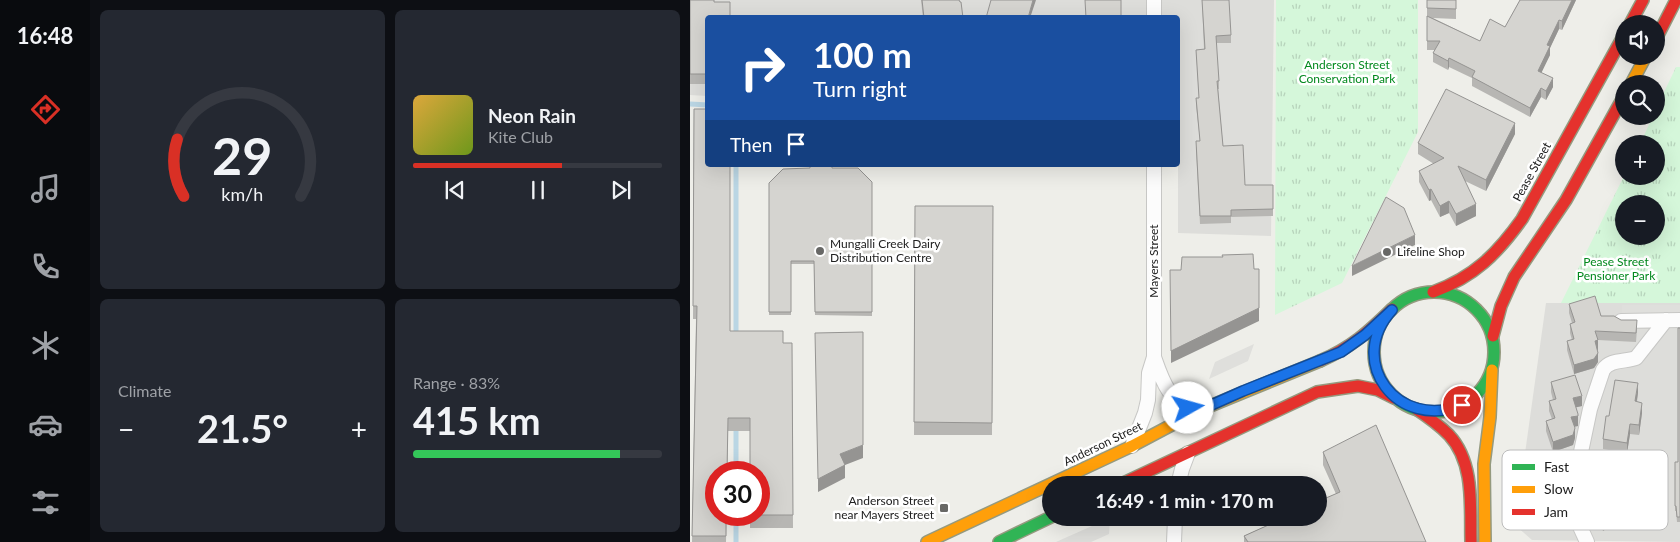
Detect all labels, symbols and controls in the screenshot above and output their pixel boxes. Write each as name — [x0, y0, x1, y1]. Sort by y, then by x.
map controls — [1615, 15, 1665, 245]
button: sound — [1615, 15, 1665, 65]
text: 16:48 — [17, 22, 73, 49]
text: 100 m — [813, 33, 912, 75]
icon: right — [730, 35, 795, 100]
park label: Anderson Street Conservation Park — [1299, 57, 1396, 86]
text: Turn right — [813, 75, 907, 102]
button: search — [1615, 75, 1665, 125]
icon: directions — [28, 92, 63, 127]
text: Neon Rain — [488, 104, 576, 127]
text: 29 — [212, 124, 273, 186]
text: Kite Club — [488, 127, 553, 146]
icon: arrive — [782, 130, 810, 158]
text: Then — [730, 133, 772, 156]
button: + — [1615, 135, 1665, 185]
street label: Pease Street — [1509, 139, 1554, 204]
icon: music — [28, 171, 63, 206]
icon: previous — [441, 176, 469, 204]
icon: pause — [524, 176, 552, 204]
icon: next — [607, 176, 635, 204]
text: km/h — [222, 183, 263, 205]
button: − — [1615, 195, 1665, 245]
street label: Mayers Street — [1146, 224, 1161, 298]
place label: Mungalli Creek Dairy Distribution Centre — [830, 236, 941, 265]
place label: Lifeline Shop — [1397, 244, 1465, 259]
marker: Mungalli Creek Dairy Distribution Centre — [814, 245, 826, 257]
marker: Lifeline Shop — [1381, 246, 1393, 258]
icon: phone — [28, 249, 63, 284]
park label: Pease Street Pensioner Park — [1577, 254, 1656, 283]
icon: climate — [28, 328, 63, 363]
text: Range · 83% — [413, 373, 500, 392]
text: Climate — [118, 381, 171, 400]
position arrow — [1161, 381, 1213, 433]
pin — [1441, 384, 1483, 426]
icon: arrive — [1448, 391, 1476, 419]
text: 415 km — [413, 397, 541, 443]
text: 21.5° — [197, 405, 288, 451]
icon: car — [28, 407, 63, 442]
text: − — [118, 412, 134, 446]
text: + — [351, 412, 367, 446]
street label: Anderson Street — [1061, 418, 1145, 469]
legend — [1502, 450, 1668, 530]
text: Fast — [1544, 458, 1569, 475]
speed limit sign: 30 — [705, 461, 770, 526]
text: Slow — [1544, 480, 1574, 497]
icon: filters — [28, 485, 63, 520]
text: 16:49 · 1 min · 170 m — [1095, 489, 1274, 512]
place label: Anderson Street near Mayers Street — [834, 493, 935, 522]
marker: Anderson Street near Mayers Street — [938, 502, 950, 514]
text: Jam — [1544, 503, 1568, 520]

